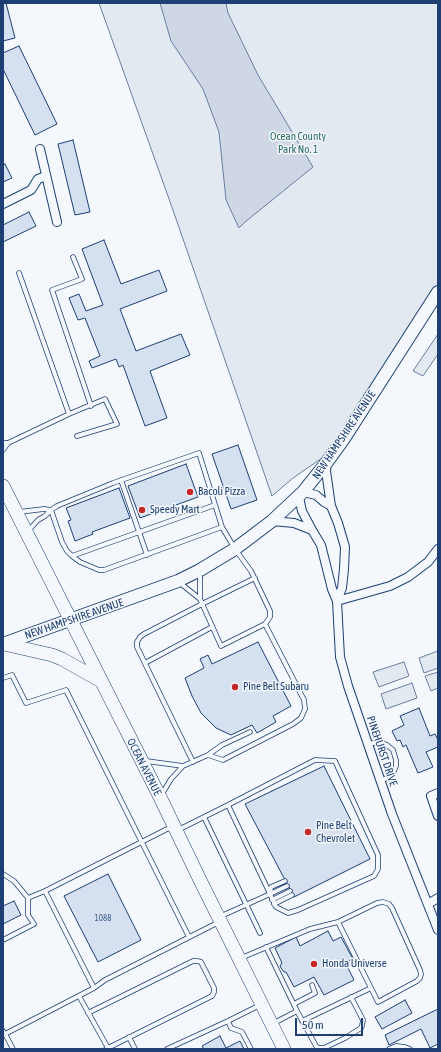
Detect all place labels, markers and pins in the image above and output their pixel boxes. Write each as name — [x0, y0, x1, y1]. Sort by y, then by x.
place label: Bacoli Pizza — [198, 485, 245, 499]
marker: Bacoli Pizza — [185, 487, 195, 497]
place label: Speedy Mart — [150, 503, 200, 517]
marker: Speedy Mart — [137, 505, 147, 515]
place label: Pine Belt Subaru — [243, 680, 309, 694]
marker: Pine Belt Subaru — [230, 682, 240, 692]
place label: Pine Belt Chevrolet — [316, 819, 355, 845]
marker: Pine Belt Chevrolet — [303, 827, 313, 837]
place label: Honda Universe — [322, 957, 387, 971]
marker: Honda Universe — [309, 959, 319, 969]

